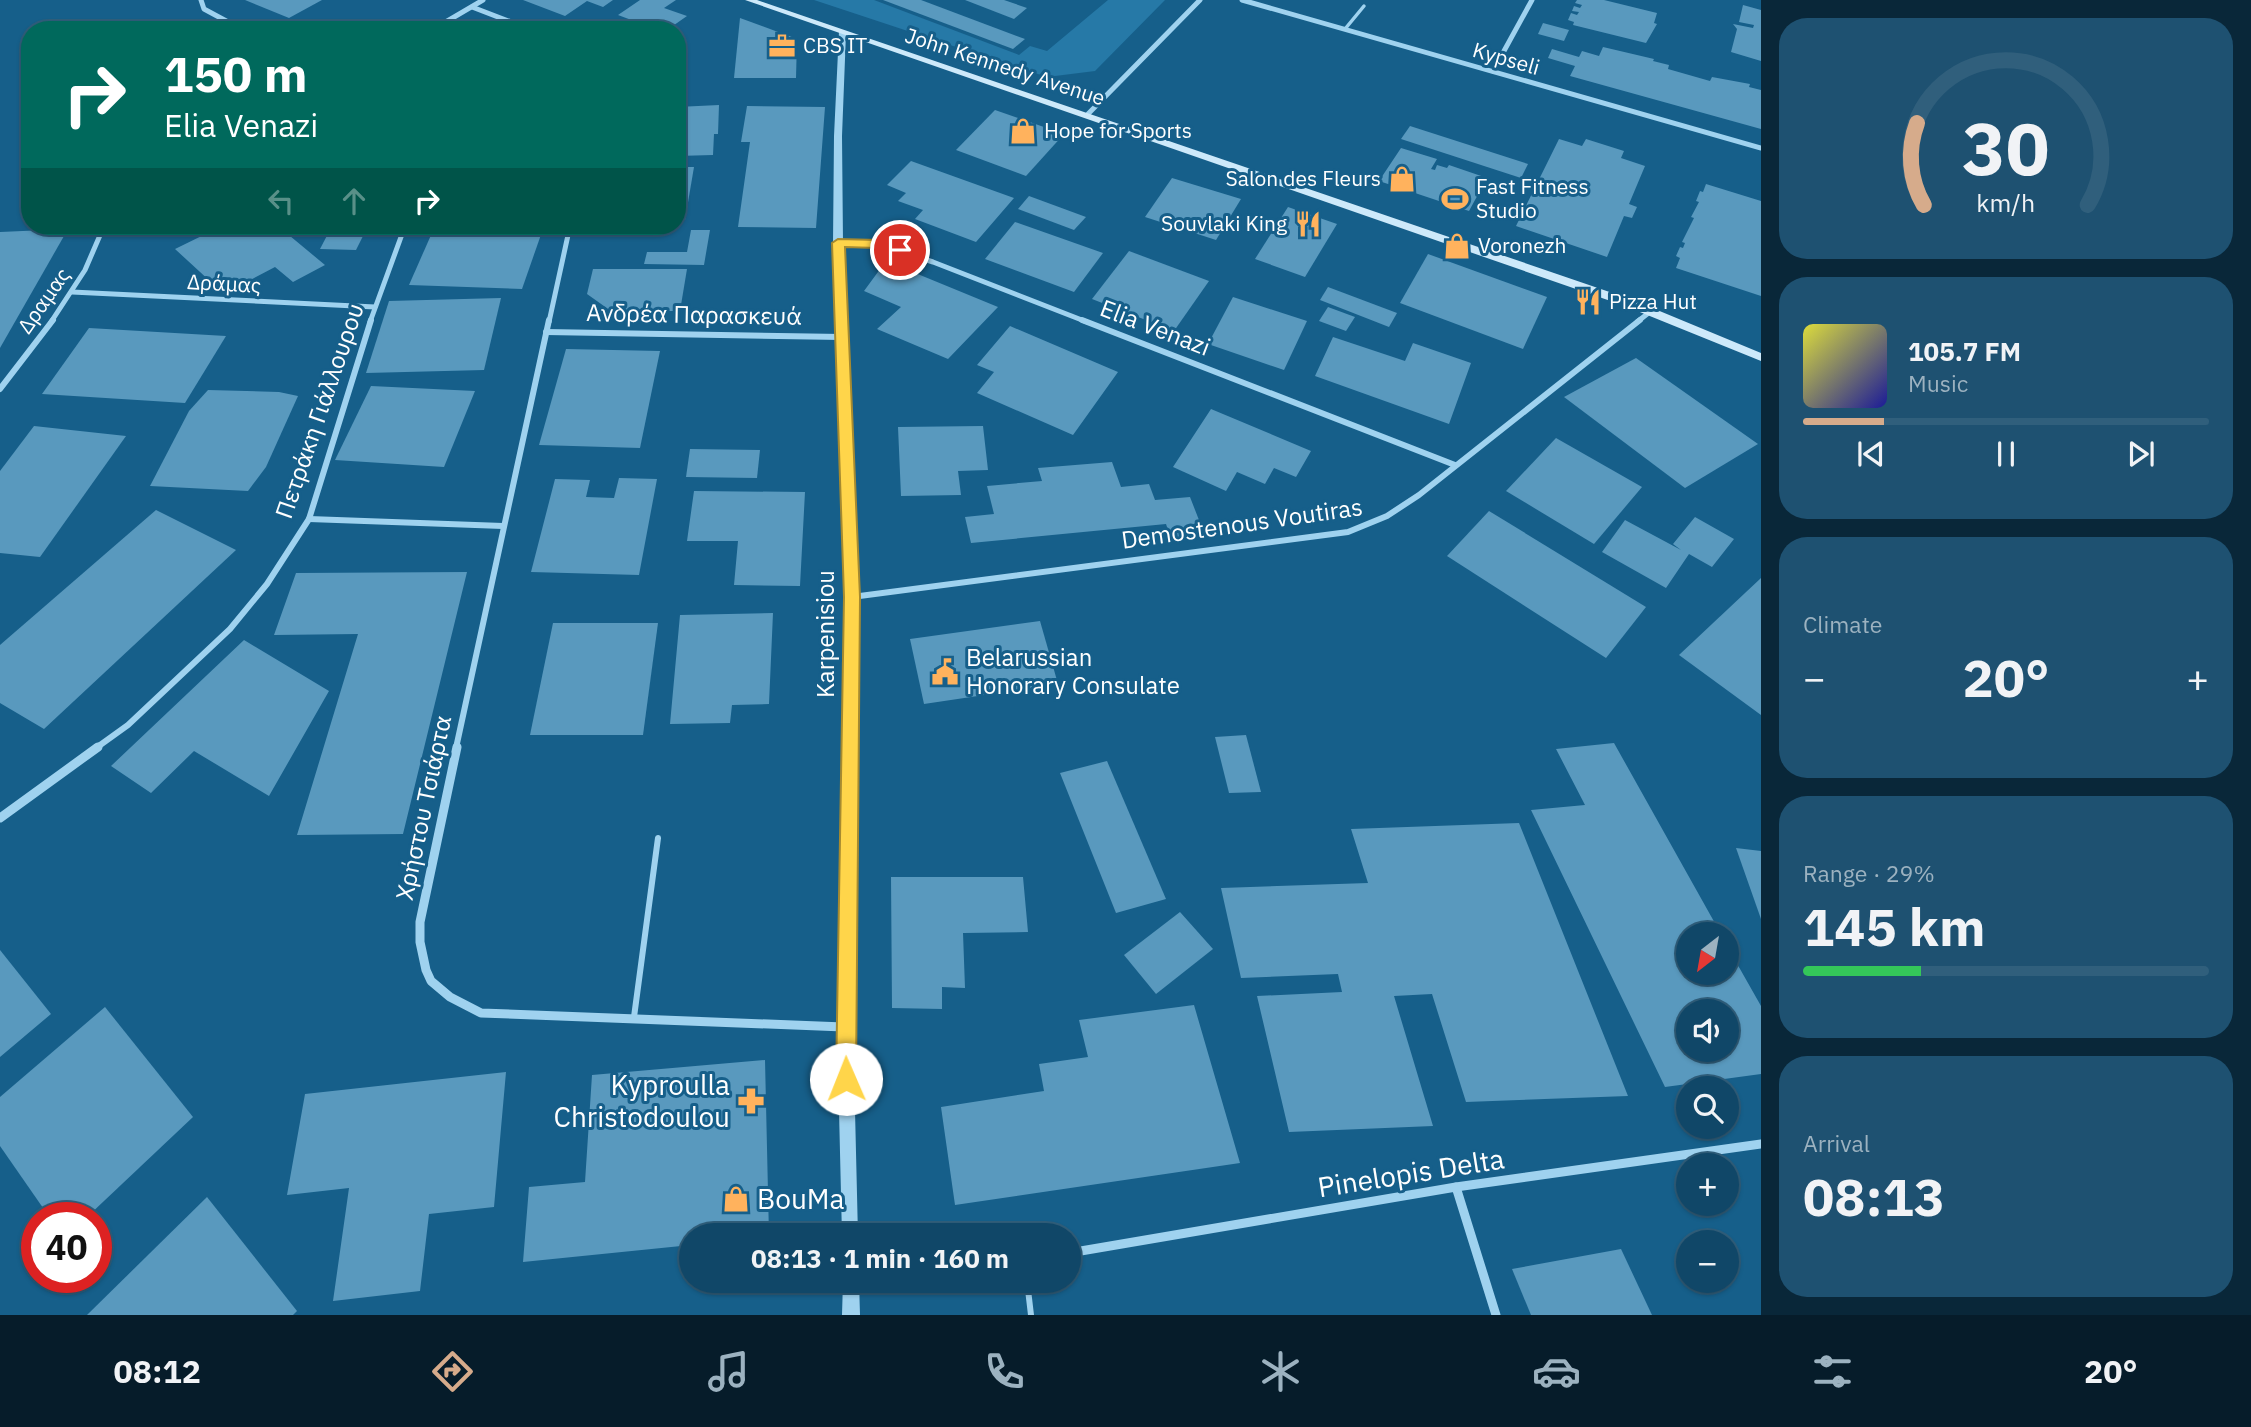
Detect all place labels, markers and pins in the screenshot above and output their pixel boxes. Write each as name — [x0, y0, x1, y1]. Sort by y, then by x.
office icon: CBS IT — [767, 31, 797, 61]
place label: CBS IT — [803, 31, 867, 59]
shop icon: Hope for Sports — [1008, 116, 1038, 146]
place label: Hope for Sports — [1044, 116, 1192, 144]
place label: Salon des Fleurs — [1225, 164, 1381, 192]
shop icon: Salon des Fleurs — [1387, 164, 1417, 194]
place label: Fast Fitness Studio — [1476, 172, 1589, 224]
sports icon: Fast Fitness Studio — [1440, 184, 1470, 214]
place label: Souvlaki King — [1161, 209, 1287, 237]
restaurant icon: Souvlaki King — [1293, 209, 1323, 239]
pin — [870, 220, 930, 280]
shop icon: Voronezh — [1442, 231, 1472, 261]
place label: Voronezh — [1478, 231, 1566, 259]
restaurant icon: Pizza Hut — [1573, 287, 1603, 317]
place label: Pizza Hut — [1609, 287, 1697, 315]
place label: Belarussian Honorary Consulate — [966, 641, 1180, 701]
public building icon: Belarussian Honorary Consulate — [930, 657, 960, 687]
place label: Kyproulla Christodoulou — [554, 1066, 730, 1135]
pharmacy icon: Kyproulla Christodoulou — [736, 1086, 766, 1116]
place label: BouMa — [757, 1180, 845, 1217]
shop icon: BouMa — [721, 1184, 751, 1214]

